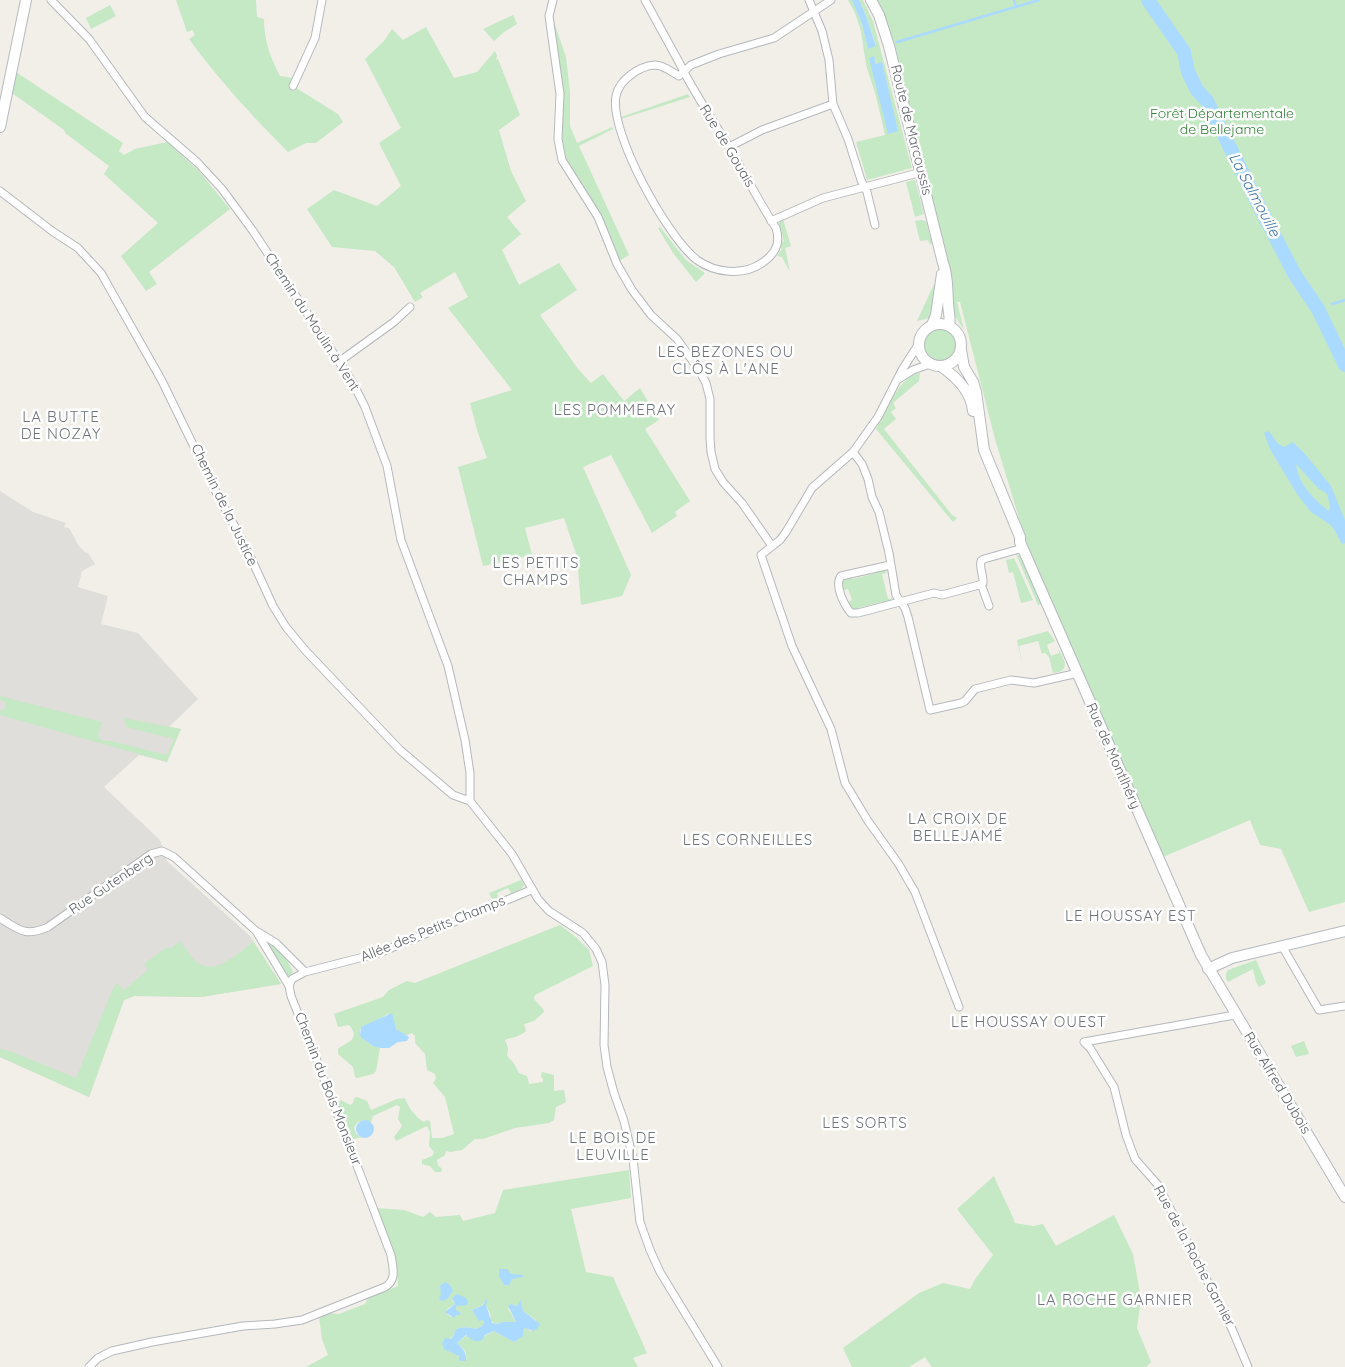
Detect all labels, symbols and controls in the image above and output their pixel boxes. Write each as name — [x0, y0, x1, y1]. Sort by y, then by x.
street label: Route de Marcoussis — [887, 63, 935, 197]
street label: Rue de Gouais — [696, 102, 758, 190]
park label: Forêt Départementale de Bellejame — [1150, 106, 1294, 138]
water label: La Salmouille — [1224, 150, 1284, 240]
street label: Chemin du Moulin à Vent — [261, 250, 363, 394]
district label: LES BEZONES OU CLÔS À L'ANE — [656, 343, 796, 378]
district label: LES POMMERAY — [552, 401, 678, 419]
district label: LA BUTTE DE NOZAY — [20, 408, 102, 443]
street label: Chemin de la Justice — [187, 441, 261, 569]
district label: LES PETITS CHAMPS — [491, 554, 581, 589]
street label: Rue de Montlhéry — [1082, 700, 1144, 812]
district label: LA CROIX DE BELLEJAMÉ — [907, 810, 1009, 845]
district label: LES CORNEILLES — [681, 831, 815, 849]
street label: Rue Gutenberg — [66, 850, 156, 918]
street label: Allée des Petits Champs — [358, 892, 508, 966]
district label: LE HOUSSAY EST — [1063, 907, 1199, 925]
street label: Chemin du Bois Monsieur — [291, 1010, 365, 1168]
district label: LE HOUSSAY OUEST — [949, 1013, 1109, 1031]
street label: Rue Alfred Dubois — [1240, 1029, 1314, 1137]
district label: LES SORTS — [821, 1114, 909, 1132]
district label: LE BOIS DE LEUVILLE — [568, 1129, 658, 1164]
street label: Rue de la Roche Garnier — [1150, 1182, 1238, 1330]
district label: LA ROCHE GARNIER — [1035, 1291, 1195, 1309]

